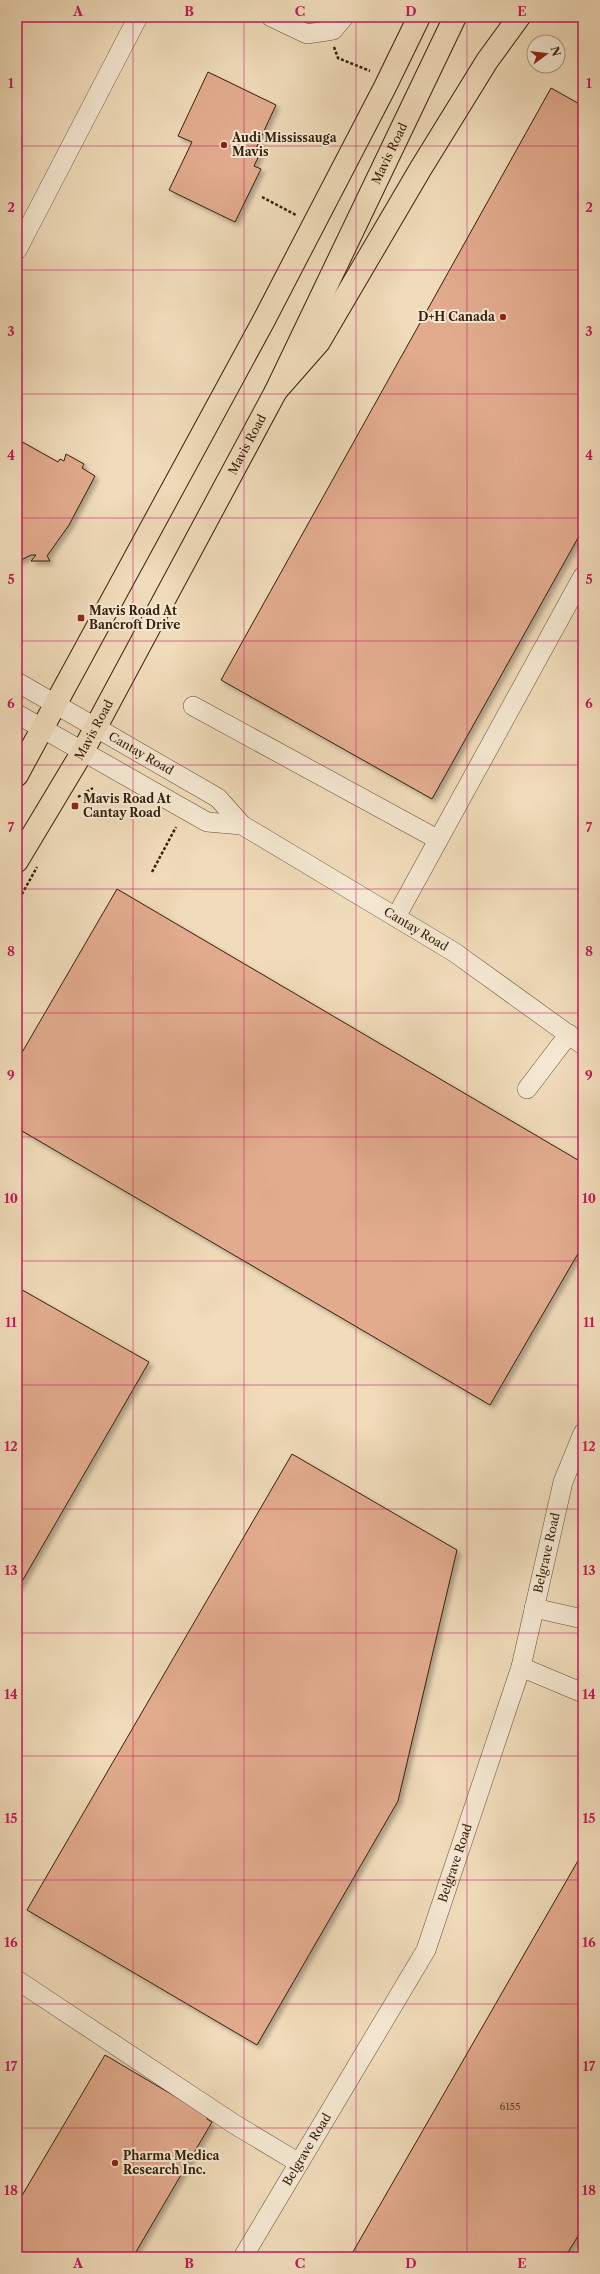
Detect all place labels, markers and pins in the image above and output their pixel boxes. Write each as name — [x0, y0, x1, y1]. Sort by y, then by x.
place label: Audi Mississauga Mavis — [231, 130, 338, 159]
marker: Audi Mississauga Mavis — [219, 140, 229, 150]
place label: D+H Canada — [418, 309, 496, 324]
marker: D+H Canada — [498, 312, 508, 322]
place label: Mavis Road At Bancroft Drive — [89, 603, 180, 632]
marker: Mavis Road At Bancroft Drive — [76, 613, 86, 623]
place label: Mavis Road At Cantay Road — [83, 791, 171, 820]
marker: Mavis Road At Cantay Road — [70, 801, 80, 811]
place label: Pharma Medica Research Inc. — [123, 2148, 221, 2177]
marker: Pharma Medica Research Inc. — [110, 2158, 120, 2168]

